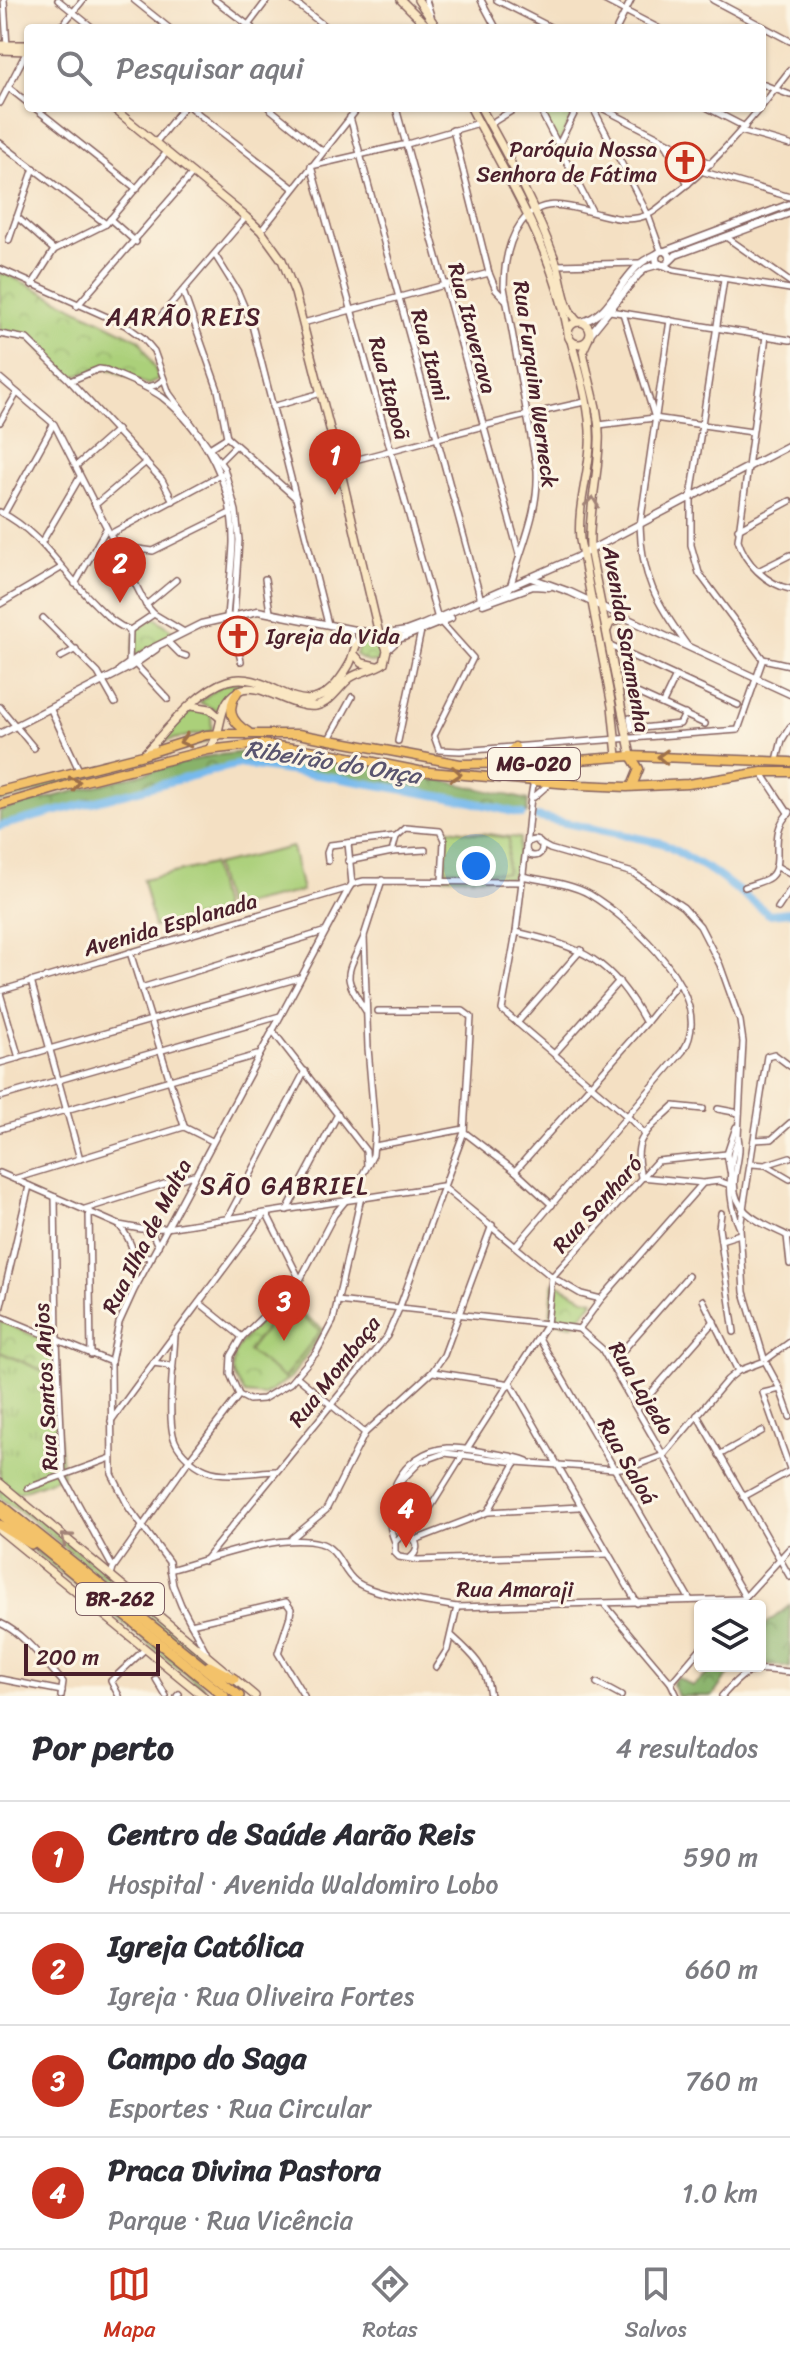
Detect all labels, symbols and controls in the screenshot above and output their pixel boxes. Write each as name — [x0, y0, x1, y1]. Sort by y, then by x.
search box — [24, 24, 766, 112]
text: Pesquisar aqui — [116, 41, 304, 95]
icon: search — [52, 46, 96, 90]
place label: Paróquia Nossa Senhora de Fátima — [476, 130, 657, 194]
church icon: Paróquia Nossa Senhora de Fátima — [664, 141, 706, 183]
street label: Rua Itaverava — [436, 258, 509, 398]
street label: Rua Furquim Werneck — [502, 278, 569, 490]
district label: AARÃO REIS — [105, 296, 262, 338]
street label: Rua Itami — [399, 305, 462, 407]
street label: Rua Itapoã — [357, 332, 422, 445]
pin: 1 — [309, 429, 361, 495]
one-way arrow — [584, 496, 601, 509]
pin: 2 — [94, 537, 146, 603]
street label: Avenida Saramenha — [591, 542, 662, 736]
church icon: Igreja da Vida — [217, 615, 259, 657]
place label: Igreja da Vida — [265, 617, 400, 656]
water label: Ribeirão do Onça — [242, 727, 426, 797]
one-way arrow — [178, 731, 192, 748]
road number: MG-020 — [488, 748, 580, 780]
one-way arrow — [656, 748, 669, 765]
one-way arrow — [450, 766, 463, 783]
one-way arrow — [67, 776, 81, 793]
your location — [456, 846, 496, 886]
street label: Avenida Esplanada — [78, 881, 262, 968]
street label: Rua Sanharó — [542, 1146, 653, 1262]
street label: Rua Ilha de Malta — [91, 1152, 202, 1321]
district label: SÃO GABRIEL — [201, 1165, 369, 1207]
pin: 3 — [258, 1275, 310, 1341]
street label: Rua Santos Anjos — [22, 1302, 69, 1472]
street label: Rua Mombaça — [278, 1306, 391, 1436]
street label: Rua Lajedo — [598, 1333, 685, 1443]
street label: Rua Saloá — [587, 1410, 668, 1512]
pin: 4 — [380, 1482, 432, 1548]
one-way arrow — [61, 1533, 75, 1548]
street label: Rua Amaraji — [457, 1570, 574, 1609]
road number: BR-262 — [76, 1583, 164, 1615]
map controls — [694, 1600, 766, 1672]
button: layers — [694, 1600, 766, 1672]
text: 200 m — [36, 1638, 99, 1677]
scale bar — [24, 1640, 160, 1676]
text: Por perto — [32, 1718, 174, 1778]
text: 4 resultados — [616, 1725, 758, 1771]
text: Centro de Saúde Aarão Reis — [108, 1807, 475, 1861]
text: 1 — [52, 1834, 64, 1880]
text: 590 m — [683, 1834, 758, 1880]
text: Hospital · Avenida Waldomiro Lobo — [108, 1861, 498, 1907]
text: Igreja Católica — [108, 1919, 303, 1973]
text: 2 — [50, 1946, 66, 1992]
text: 660 m — [685, 1946, 758, 1992]
text: Igreja · Rua Oliveira Fortes — [108, 1973, 414, 2019]
text: Campo do Saga — [108, 2031, 306, 2085]
text: 3 — [51, 2058, 65, 2104]
text: 760 m — [685, 2058, 758, 2104]
text: Esportes · Rua Circular — [108, 2085, 371, 2131]
text: Praca Divina Pastora — [108, 2143, 381, 2197]
text: 4 — [50, 2170, 66, 2216]
text: 1.0 km — [682, 2170, 758, 2216]
text: Parque · Rua Vicência — [108, 2197, 353, 2243]
tab: Mapa — [104, 2262, 155, 2349]
tab: Rotas — [362, 2262, 418, 2349]
tab: Salvos — [625, 2262, 686, 2349]

